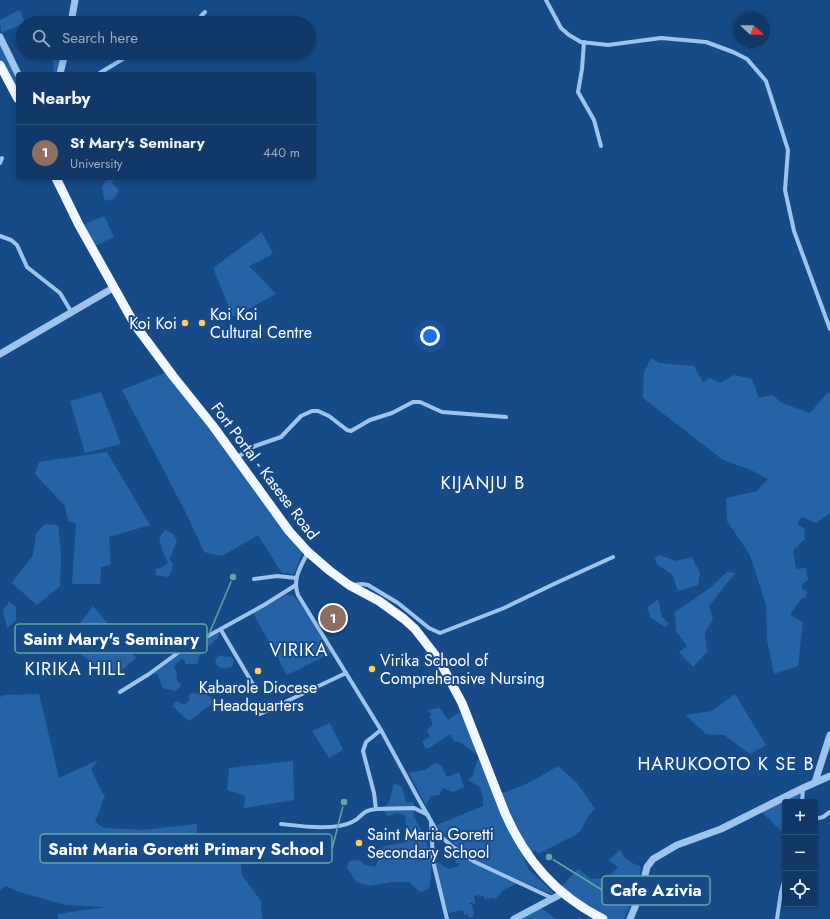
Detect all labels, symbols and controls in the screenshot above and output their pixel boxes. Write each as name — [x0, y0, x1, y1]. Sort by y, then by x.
north arrow — [734, 12, 770, 48]
search box — [16, 16, 316, 60]
icon: search — [30, 27, 52, 49]
text: Search here — [62, 27, 138, 49]
text: Nearby — [32, 86, 90, 110]
text: St Mary's Seminary — [70, 132, 205, 154]
text: 1 — [42, 143, 48, 162]
text: 440 m — [263, 143, 300, 162]
text: University — [70, 154, 122, 173]
place label: Koi Koi Cultural Centre — [210, 303, 312, 344]
place label: Koi Koi — [129, 312, 177, 335]
marker: Koi Koi — [180, 318, 190, 328]
marker: Koi Koi Cultural Centre — [197, 318, 207, 328]
your location — [420, 326, 440, 346]
street label: Fort Portal - Kasese Road — [206, 398, 324, 544]
district label: KIJANJU B — [441, 470, 525, 496]
pin: 1 — [320, 603, 346, 633]
callout: Saint Mary's Seminary — [15, 624, 207, 653]
text: Saint Mary's Seminary — [23, 627, 200, 651]
district label: VIRIKA — [270, 637, 328, 663]
place label: Virika School of Comprehensive Nursing — [380, 649, 545, 690]
district label: KIRIKA HILL — [25, 656, 126, 682]
marker: Virika School of Comprehensive Nursing — [367, 664, 377, 674]
marker: Kabarole Diocese Headquarters — [253, 666, 263, 676]
place label: Kabarole Diocese Headquarters — [199, 676, 317, 717]
district label: HARUKOOTO K SE B — [637, 751, 815, 777]
map controls — [782, 799, 818, 907]
button: + — [782, 799, 818, 835]
place label: Saint Maria Goretti Secondary School — [367, 823, 494, 864]
callout: Saint Maria Goretti Primary School — [40, 834, 332, 863]
button: − — [782, 835, 818, 871]
text: Saint Maria Goretti Primary School — [48, 837, 324, 861]
marker: Saint Maria Goretti Secondary School — [354, 838, 364, 848]
button: locate — [782, 871, 818, 907]
callout: Cafe Azivia — [602, 876, 710, 905]
text: Cafe Azivia — [610, 878, 702, 902]

